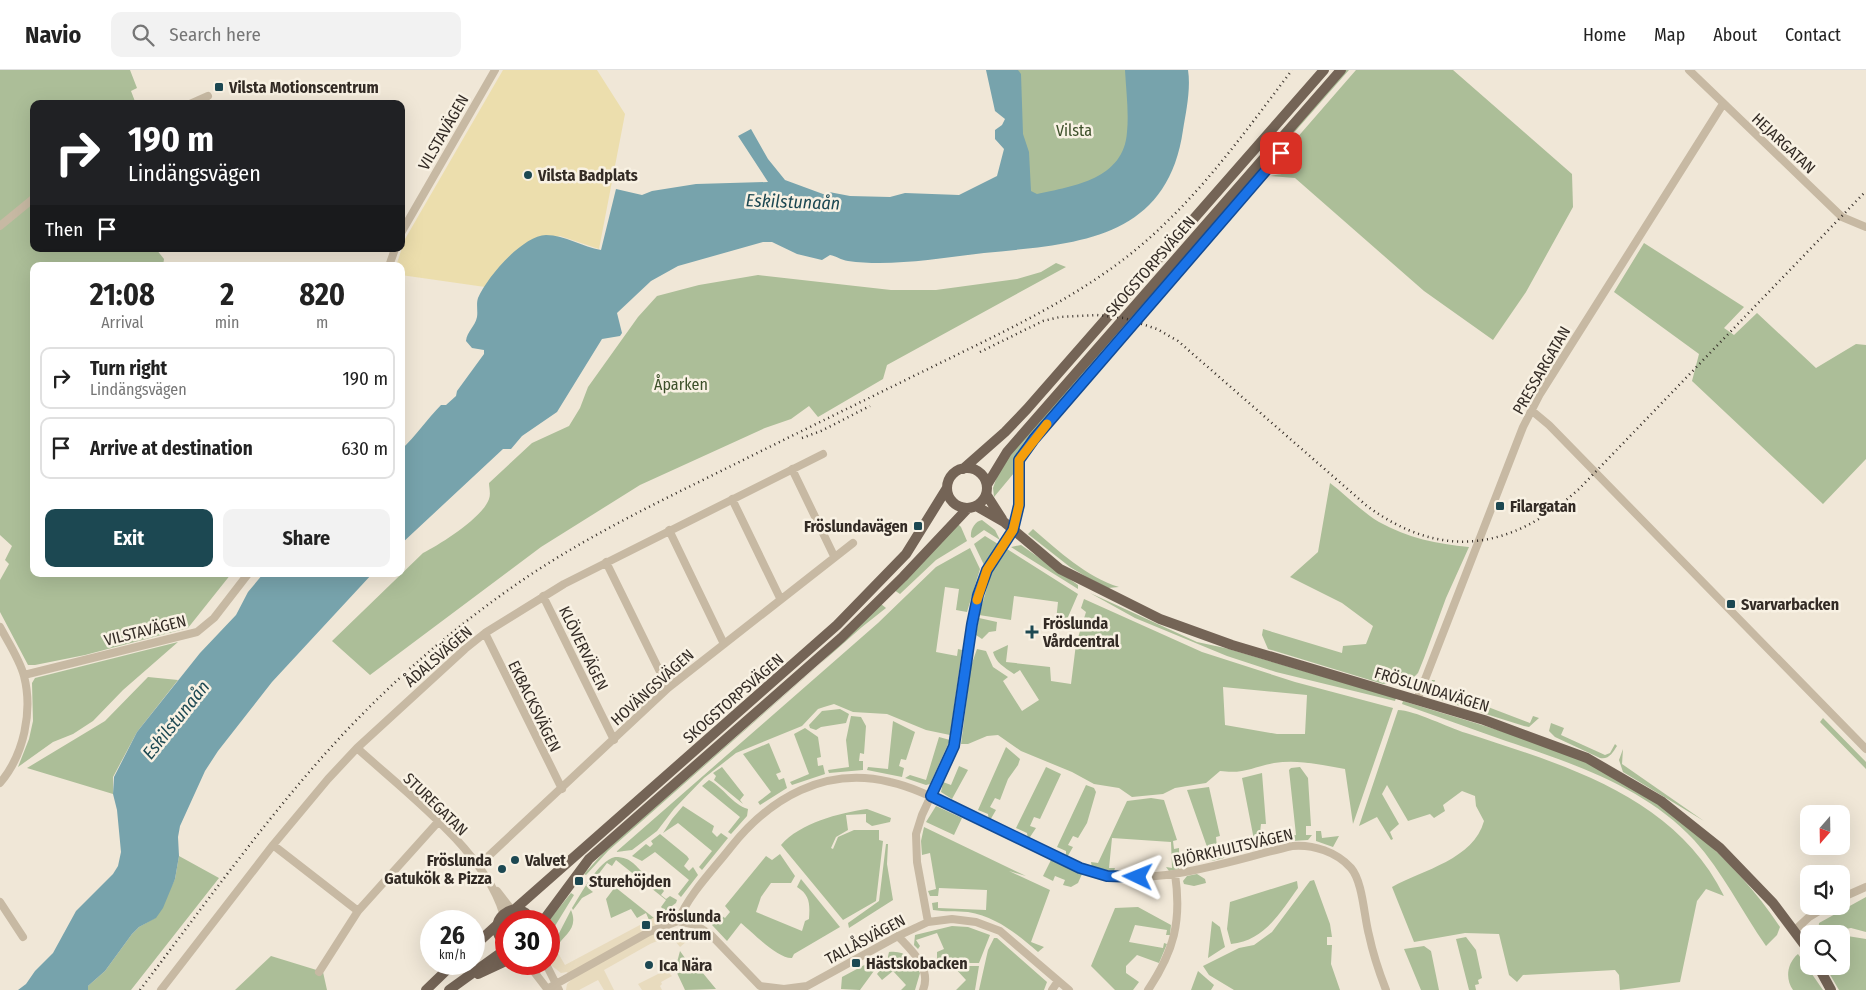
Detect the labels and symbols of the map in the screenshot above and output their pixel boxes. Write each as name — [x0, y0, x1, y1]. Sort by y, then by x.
place label: Vilsta Motionscentrum — [228, 78, 379, 97]
marker: Vilsta Motionscentrum — [213, 81, 225, 93]
street label: VILSTAVÄGEN — [414, 91, 473, 173]
street label: HEJARGATAN — [1748, 109, 1819, 178]
park label: Vilsta — [1056, 121, 1092, 140]
pin — [1260, 132, 1302, 174]
place label: Vilsta Badplats — [537, 166, 638, 185]
marker: Vilsta Badplats — [522, 169, 534, 181]
water label: Eskilstunaån — [745, 189, 841, 215]
street label: SKOGSTORPSVÄGEN — [1102, 212, 1199, 320]
street label: PRESSARGATAN — [1509, 323, 1574, 418]
park label: Åparken — [654, 374, 708, 394]
place label: Filargatan — [1510, 497, 1576, 516]
marker: Filargatan — [1494, 500, 1506, 512]
place label: Fröslundavägen — [804, 517, 908, 536]
marker: Fröslundavägen — [912, 520, 924, 532]
place label: Svarvarbacken — [1741, 595, 1839, 614]
marker: Svarvarbacken — [1725, 598, 1737, 610]
street label: KLÖVERVÄGEN — [555, 603, 612, 694]
street label: VILSTAVÄGEN — [102, 611, 188, 650]
place label: Fröslunda Vårdcentral — [1042, 614, 1120, 651]
street label: ÅDALSVÄGEN — [400, 621, 476, 691]
marker: Fröslunda Vårdcentral — [1025, 625, 1039, 639]
street label: HOVÄNGSVÄGEN — [607, 645, 698, 730]
street label: SKOGSTORPSVÄGEN — [679, 650, 787, 747]
street label: EKBACKSVÄGEN — [504, 657, 565, 755]
street label: FRÖSLUNDAVÄGEN — [1372, 663, 1492, 716]
water label: Eskilstunaån — [138, 676, 214, 764]
street label: STUREGATAN — [400, 769, 472, 840]
north arrow — [1800, 805, 1850, 855]
street label: BJÖRKHULTSVÄGEN — [1171, 824, 1295, 870]
position arrow — [1111, 850, 1163, 902]
place label: Fröslunda Gatukök & Pizza — [384, 851, 492, 888]
place label: Valvet — [524, 851, 566, 870]
marker: Valvet — [509, 854, 521, 866]
marker: Fröslunda Gatukök & Pizza — [496, 863, 508, 875]
place label: Sturehöjden — [589, 872, 671, 891]
marker: Sturehöjden — [573, 875, 585, 887]
place label: Fröslunda centrum — [656, 907, 721, 944]
speed limit sign: 30 — [495, 910, 560, 975]
street label: TALLÅSVÄGEN — [822, 910, 908, 968]
marker: Fröslunda centrum — [640, 919, 652, 931]
place label: Hästskobacken — [866, 954, 968, 973]
place label: Ica Nära — [659, 956, 712, 975]
marker: Hästskobacken — [850, 957, 862, 969]
marker: Ica Nära — [643, 959, 655, 971]

